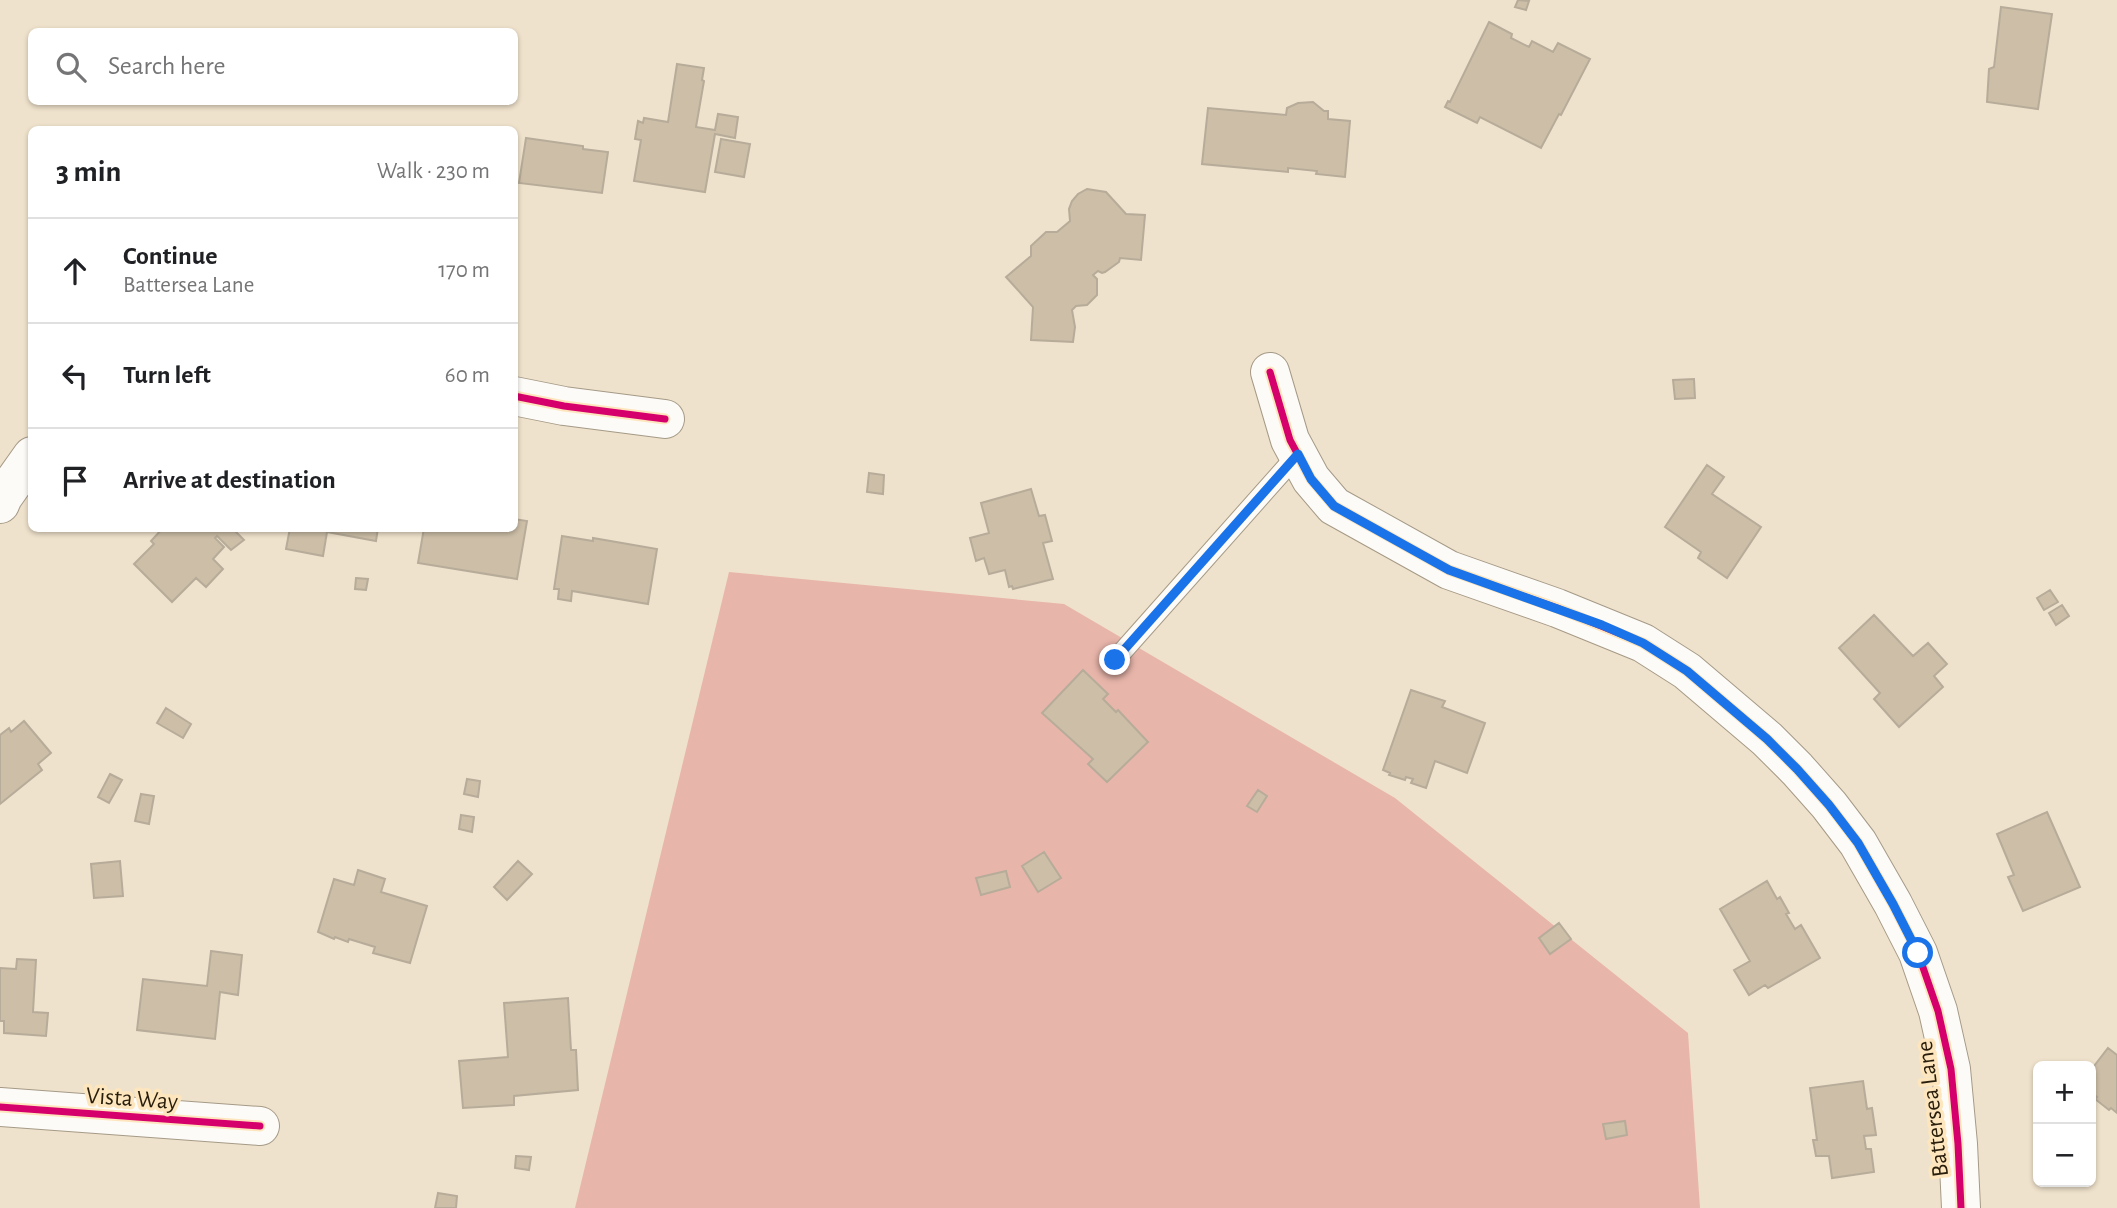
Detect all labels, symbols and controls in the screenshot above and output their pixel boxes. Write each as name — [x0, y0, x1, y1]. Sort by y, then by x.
search box — [28, 28, 518, 105]
icon: search — [52, 48, 90, 86]
text: Search here — [108, 53, 226, 79]
text: 3 min — [56, 157, 121, 187]
text: Walk · 230 m — [377, 160, 490, 183]
text: Continue — [123, 243, 218, 269]
icon: ahead — [56, 252, 94, 290]
text: 170 m — [438, 259, 490, 282]
text: Battersea Lane — [123, 274, 254, 297]
icon: left — [56, 357, 94, 395]
text: Turn left — [123, 362, 211, 388]
text: 60 m — [445, 364, 490, 387]
icon: arrive — [56, 462, 94, 500]
text: Arrive at destination — [123, 467, 336, 493]
route end — [1099, 644, 1130, 675]
route start — [1902, 937, 1933, 968]
street label: Battersea Lane — [1913, 1039, 1953, 1178]
map controls — [2033, 1061, 2096, 1187]
button: + — [2033, 1061, 2096, 1124]
street label: Vista Way — [85, 1084, 179, 1114]
button: − — [2033, 1124, 2096, 1187]

